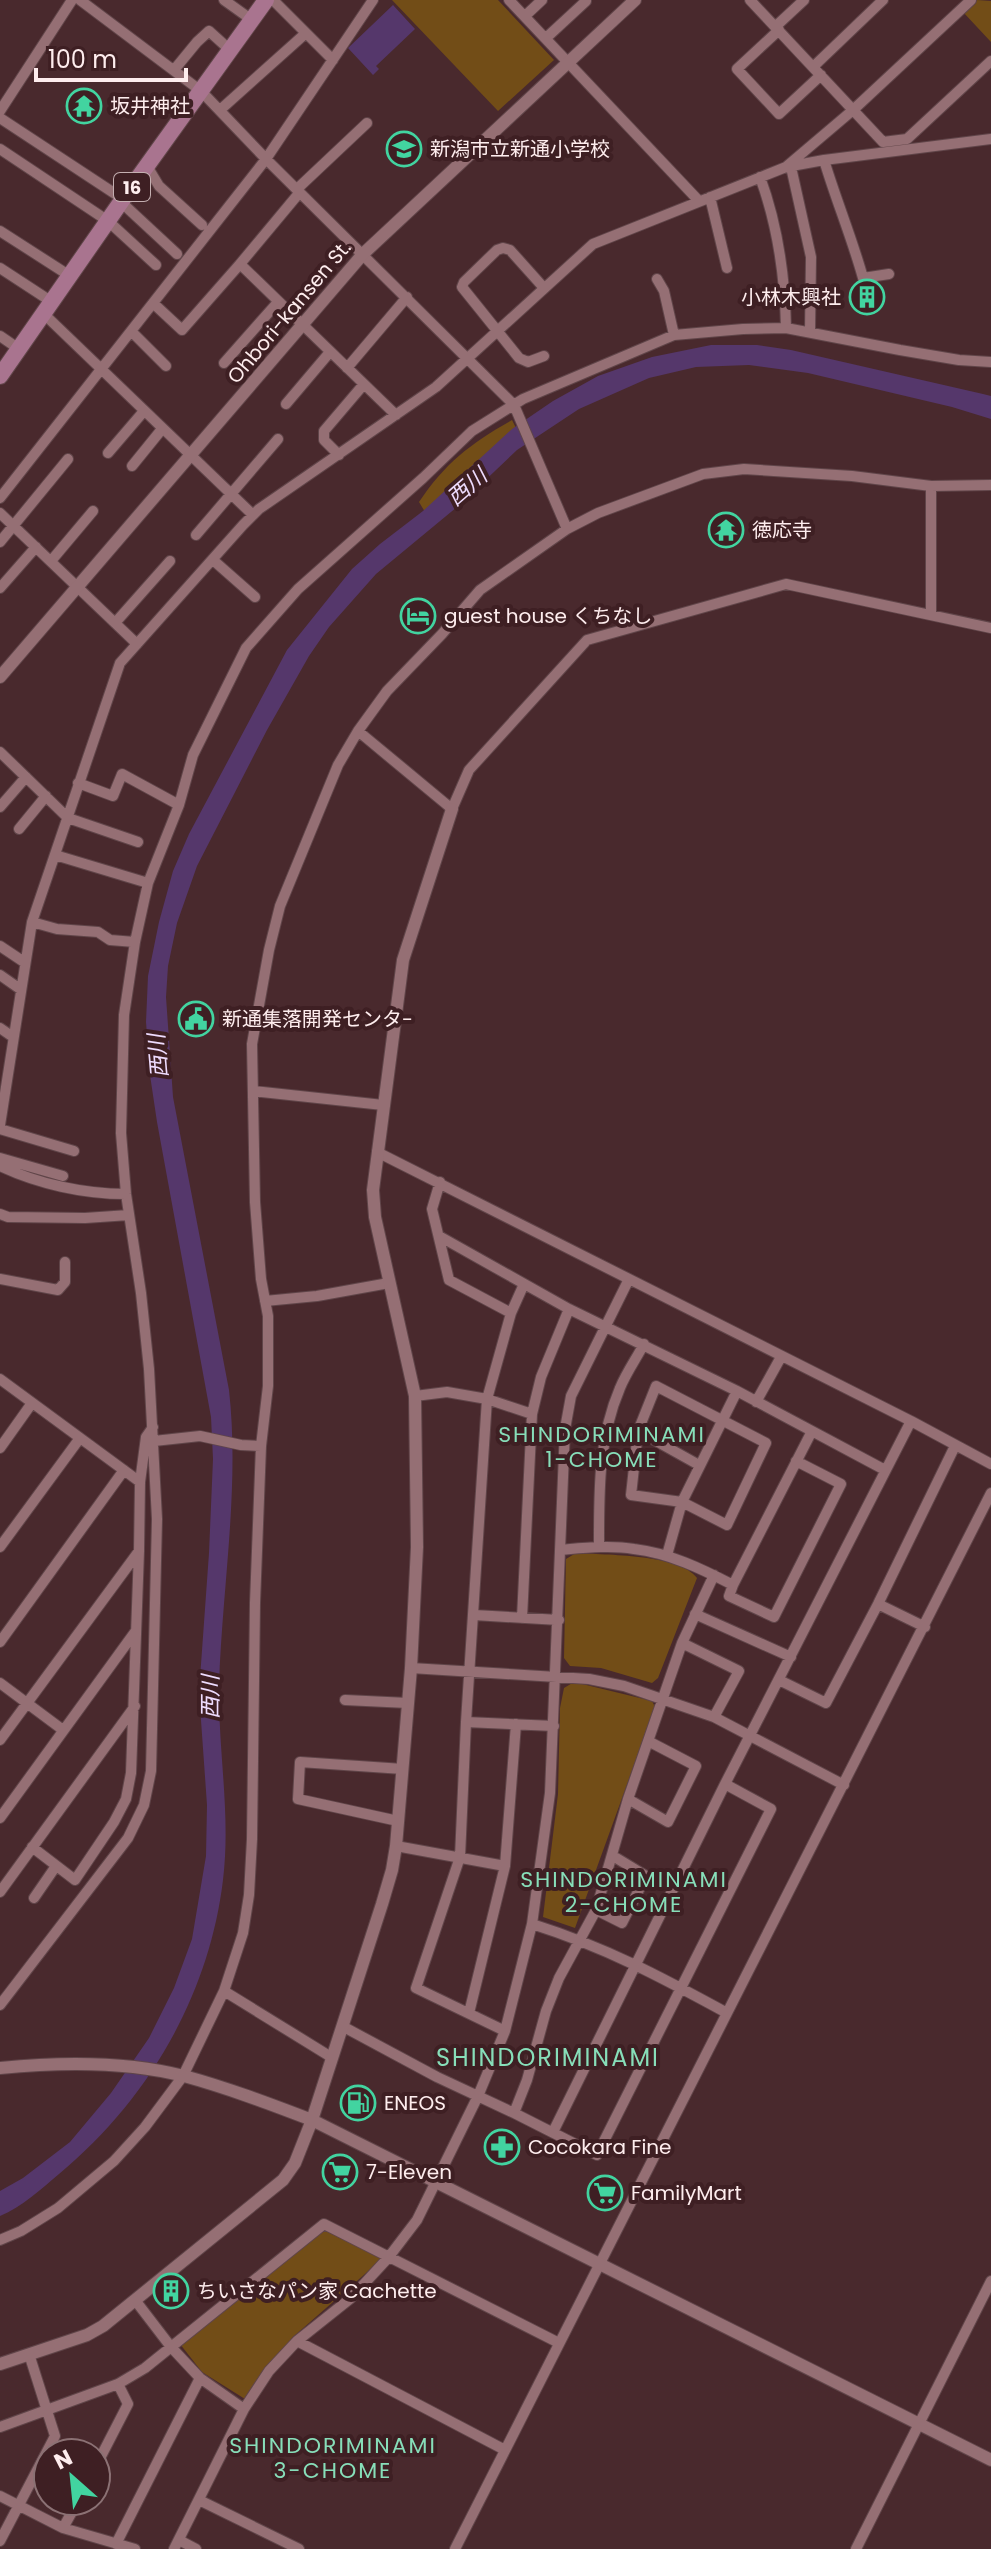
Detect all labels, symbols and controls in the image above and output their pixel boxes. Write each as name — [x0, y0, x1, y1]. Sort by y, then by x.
scale bar — [36, 32, 186, 82]
text: 100 m — [48, 43, 117, 76]
temple icon: 坂井神社 — [65, 87, 103, 125]
place label: 坂井神社 — [110, 92, 190, 120]
school or university icon: 新潟市立新通小学校 — [385, 130, 423, 168]
place label: 新潟市立新通小学校 — [430, 135, 610, 163]
road number: 16 — [114, 173, 150, 201]
street label: Ohbori-kansen St. — [221, 234, 357, 390]
building icon: 小林木興社 — [848, 278, 886, 316]
place label: 小林木興社 — [741, 283, 841, 311]
water label: 西川 — [440, 460, 495, 513]
temple icon: 徳応寺 — [707, 511, 745, 549]
place label: 徳応寺 — [752, 516, 812, 544]
hotel icon: guest house くちなし — [399, 597, 437, 635]
place label: guest house くちなし — [444, 602, 652, 630]
public building icon: 新通集落開発センタ- — [177, 1000, 215, 1038]
place label: 新通集落開発センタ- — [222, 1005, 413, 1033]
water label: 西川 — [140, 1031, 175, 1079]
district label: SHINDORIMINAMI 1-CHOME — [498, 1419, 706, 1475]
water label: 西川 — [195, 1673, 226, 1719]
district label: SHINDORIMINAMI 2-CHOME — [520, 1864, 728, 1920]
district label: SHINDORIMINAMI — [436, 2041, 660, 2074]
fuel station icon: ENEOS — [339, 2084, 377, 2122]
place label: ENEOS — [384, 2089, 446, 2117]
pharmacy icon: Cocokara Fine — [483, 2128, 521, 2166]
place label: Cocokara Fine — [528, 2133, 672, 2161]
supermarket icon: 7-Eleven — [321, 2153, 359, 2191]
place label: 7-Eleven — [366, 2158, 452, 2186]
supermarket icon: FamilyMart — [586, 2174, 624, 2212]
place label: FamilyMart — [631, 2179, 742, 2207]
building icon: ちいさなパン家 Cachette — [152, 2272, 190, 2310]
place label: ちいさなパン家 Cachette — [197, 2277, 437, 2305]
district label: SHINDORIMINAMI 3-CHOME — [229, 2430, 437, 2486]
north arrow — [32, 2437, 112, 2517]
text: N — [49, 2442, 78, 2477]

